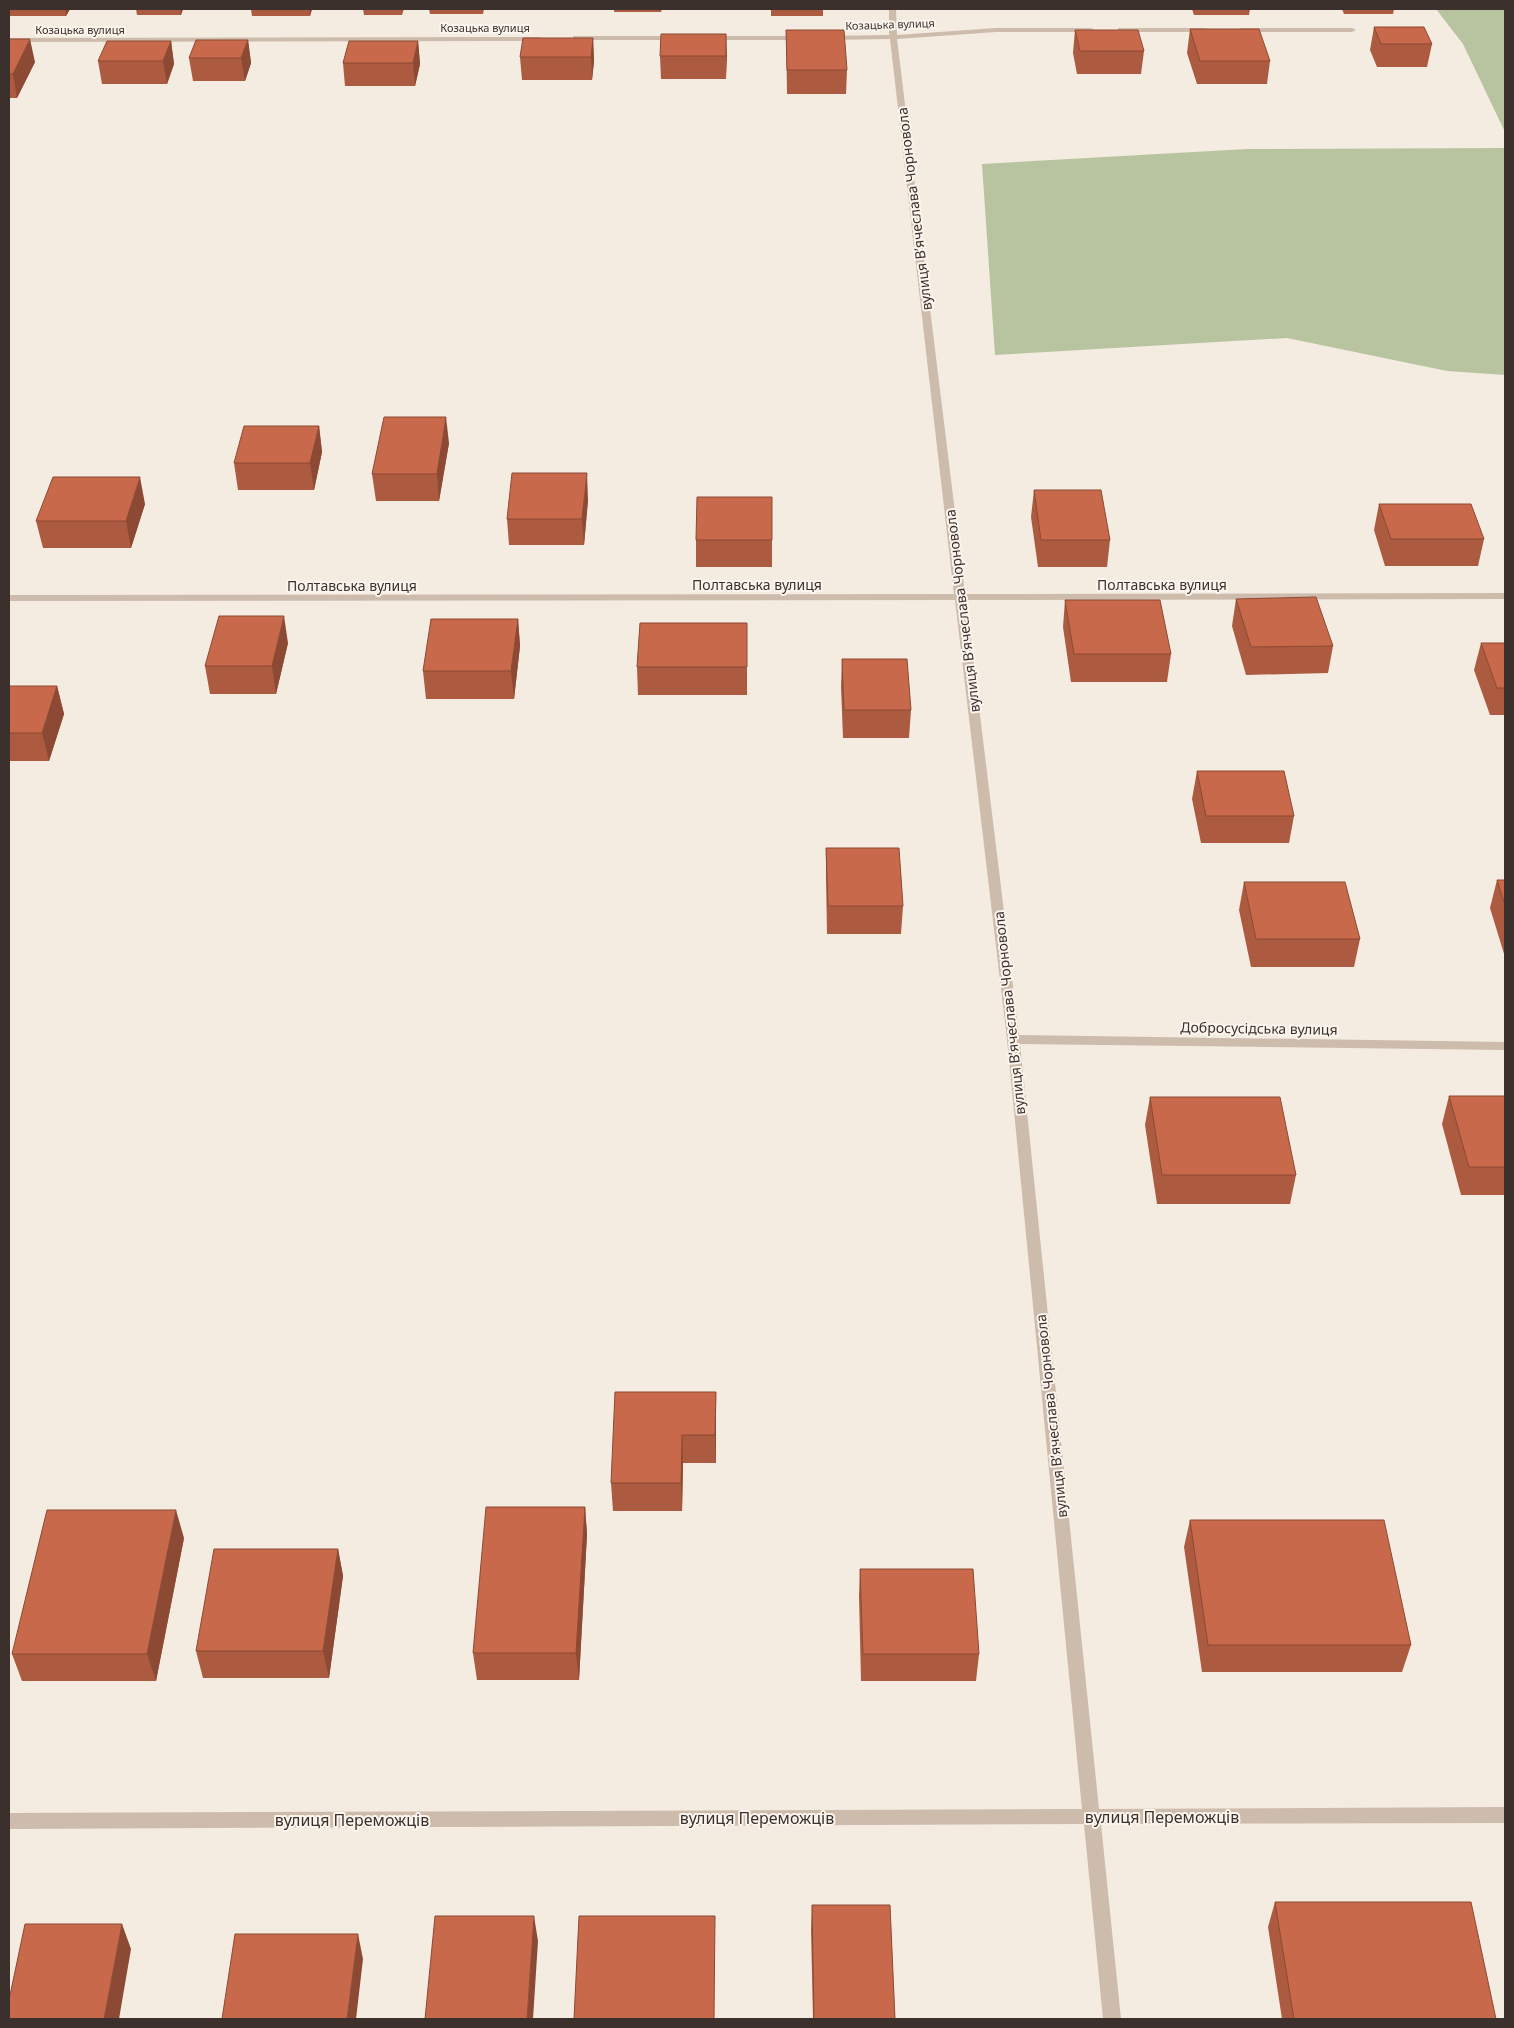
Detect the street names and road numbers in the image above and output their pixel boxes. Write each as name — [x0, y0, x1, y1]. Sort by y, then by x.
street label: Козацька вулиця — [845, 15, 935, 33]
street label: Козацька вулиця — [440, 20, 530, 35]
street label: Козацька вулиця — [35, 22, 125, 37]
street label: вулиця Вʼячеслава Чорновола — [892, 106, 936, 312]
street label: вулиця Вʼячеслава Чорновола — [940, 508, 984, 714]
street label: Полтавська вулиця — [692, 575, 822, 594]
street label: Полтавська вулиця — [1097, 575, 1227, 594]
street label: Полтавська вулиця — [287, 576, 417, 595]
street label: вулиця Вʼячеслава Чорновола — [989, 910, 1029, 1116]
street label: Добросусідська вулиця — [1180, 1017, 1338, 1039]
street label: вулиця Вʼячеслава Чорновола — [1031, 1313, 1071, 1519]
street label: вулиця Переможців — [1085, 1806, 1239, 1828]
street label: вулиця Переможців — [680, 1807, 834, 1829]
street label: вулиця Переможців — [275, 1809, 429, 1831]

